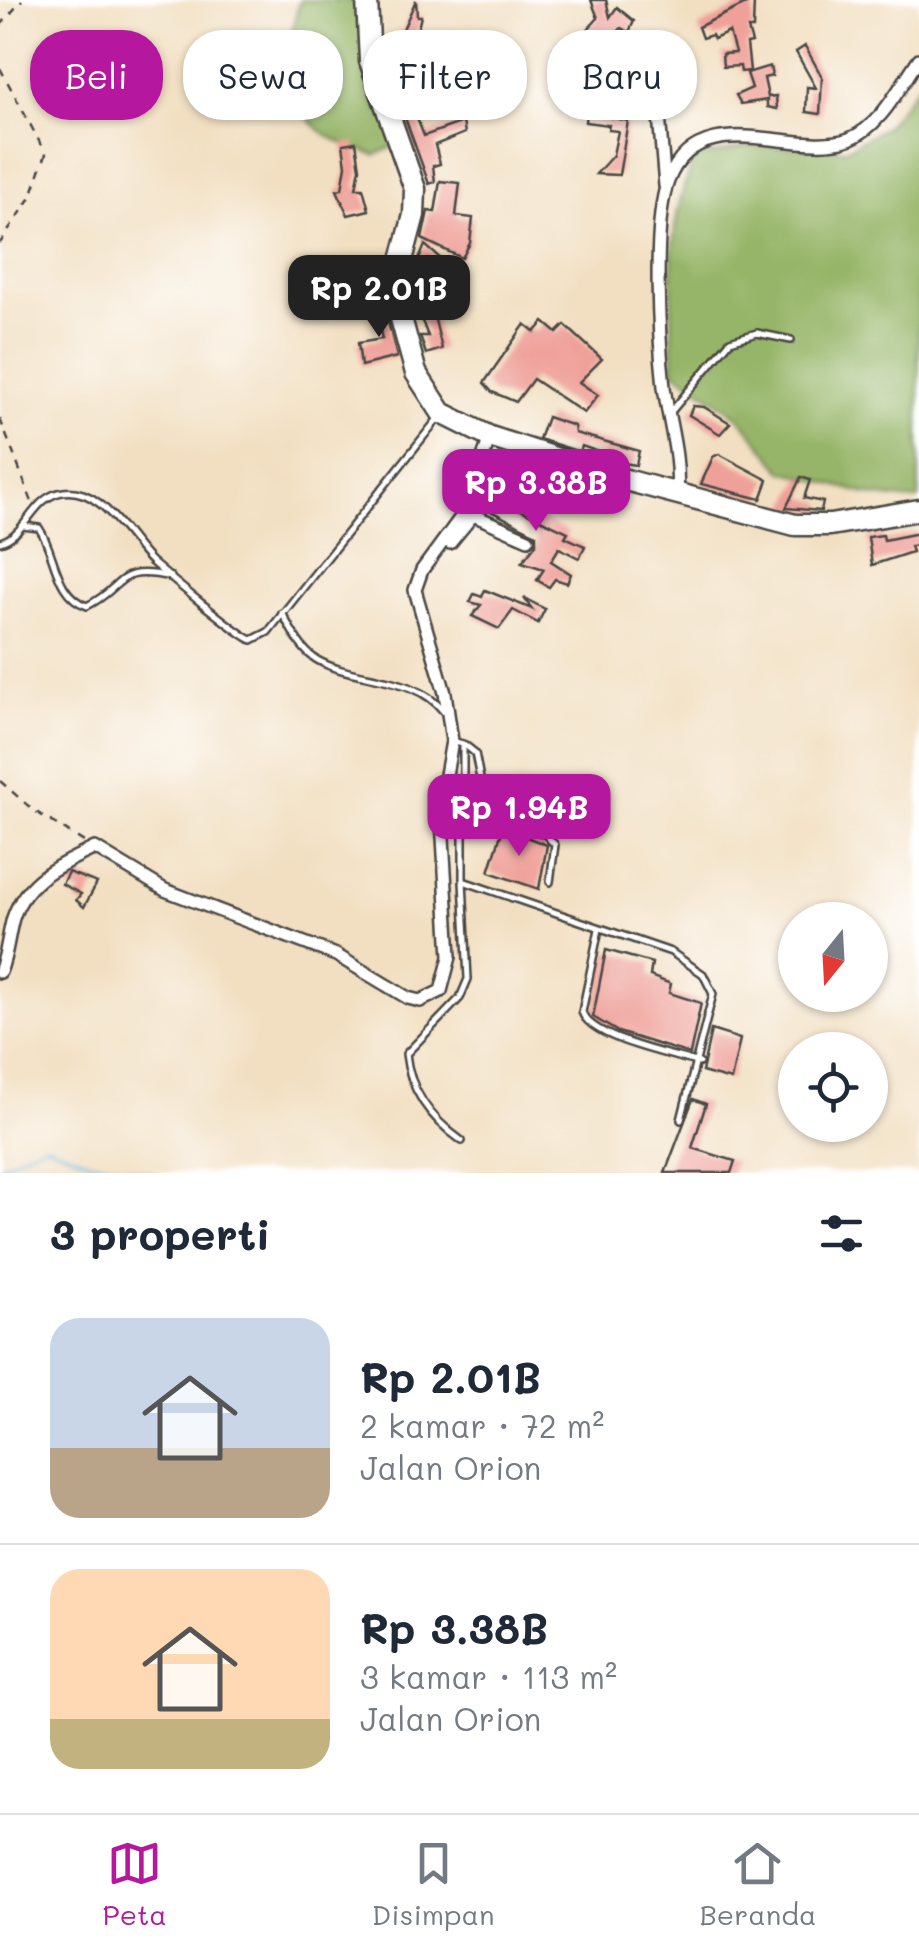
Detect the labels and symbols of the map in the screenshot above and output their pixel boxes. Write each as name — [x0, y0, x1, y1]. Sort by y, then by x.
pin: Rp 2.01B — [276, 255, 482, 340]
pin: Rp 3.38B — [433, 449, 639, 534]
pin: Rp 1.94B — [416, 774, 622, 859]
north arrow — [778, 902, 888, 1012]

